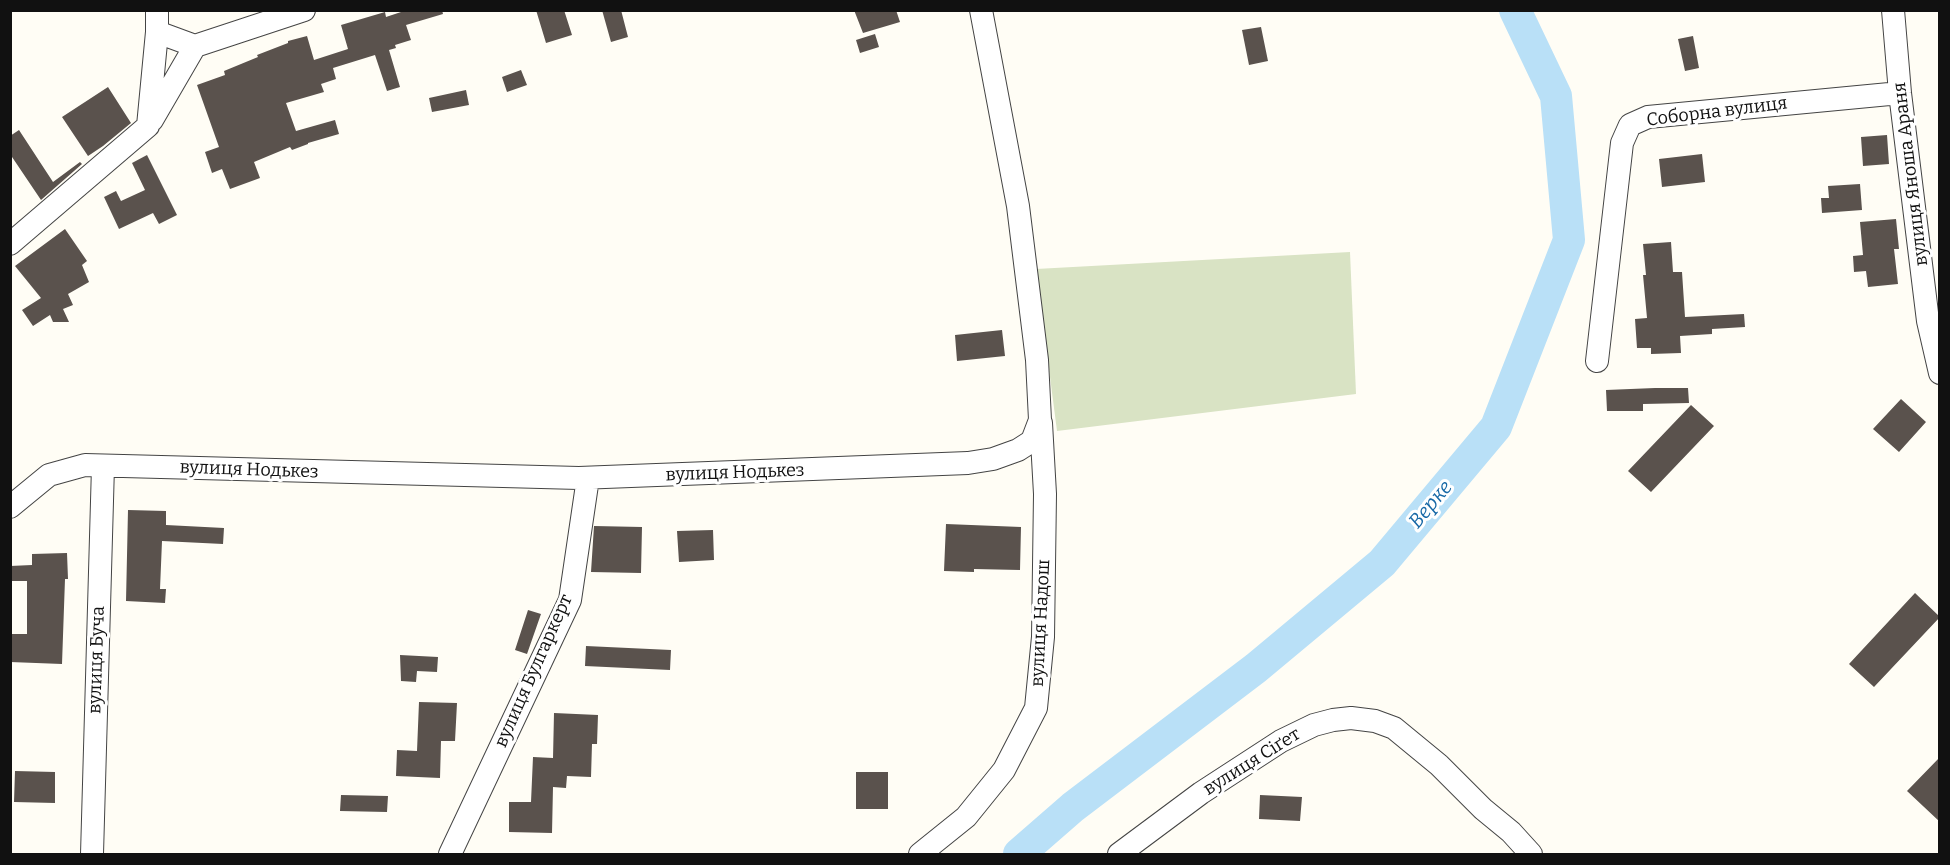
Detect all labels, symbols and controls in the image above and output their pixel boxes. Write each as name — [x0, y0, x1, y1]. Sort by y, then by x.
street label: вулиця Яноша Араня — [1889, 81, 1933, 267]
street label: Соборна вулиця — [1645, 93, 1789, 131]
street label: вулиця Нодькез — [179, 457, 319, 483]
street label: вулиця Нодькез — [665, 460, 805, 486]
water label: Верке — [1404, 476, 1458, 534]
street label: вулиця Надош — [1027, 559, 1055, 687]
street label: вулиця Булгаркерт — [491, 591, 577, 751]
street label: вулиця Буча — [84, 606, 110, 714]
street label: вулиця Сіґет — [1200, 724, 1304, 800]

